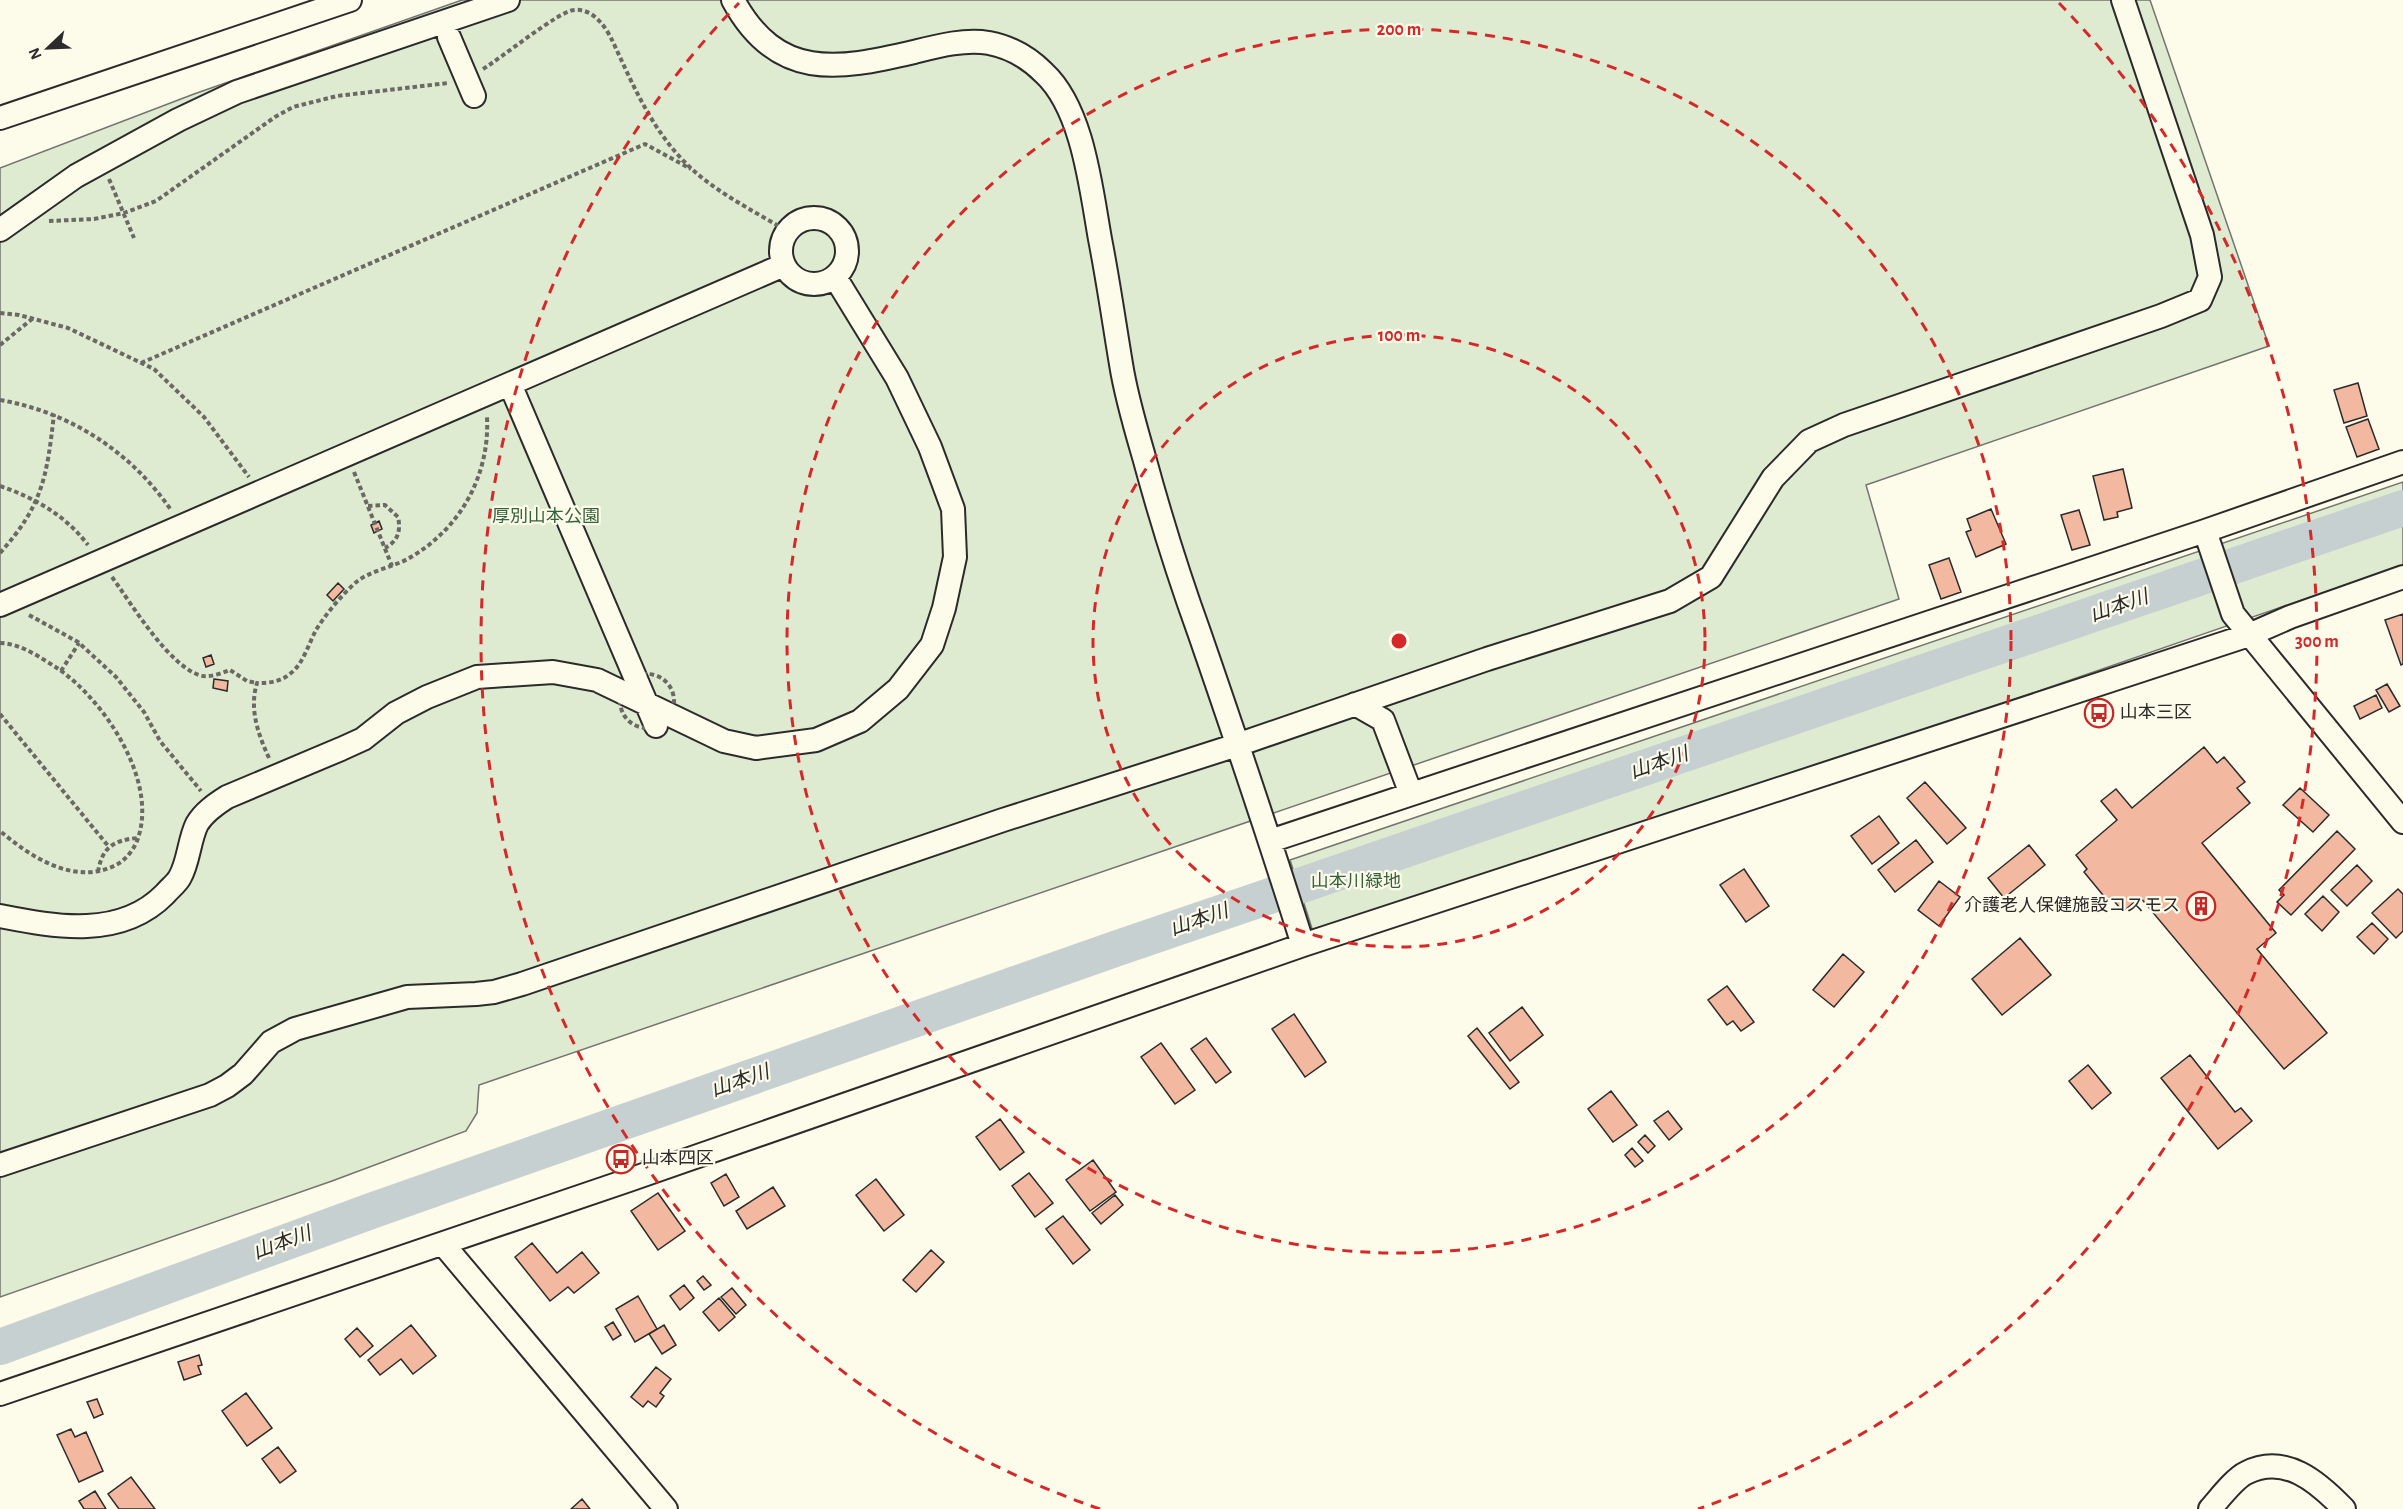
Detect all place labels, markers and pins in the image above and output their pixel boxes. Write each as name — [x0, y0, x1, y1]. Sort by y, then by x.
centre of rings — [1389, 631, 1409, 651]
bus stop icon: 山本三区 — [2083, 697, 2115, 729]
place label: 山本三区 — [2120, 703, 2192, 722]
building icon: 介護老人保健施設コスモス — [2185, 890, 2217, 922]
place label: 介護老人保健施設コスモス — [1964, 895, 2180, 915]
bus stop icon: 山本四区 — [605, 1143, 637, 1175]
place label: 山本四区 — [642, 1149, 714, 1168]

